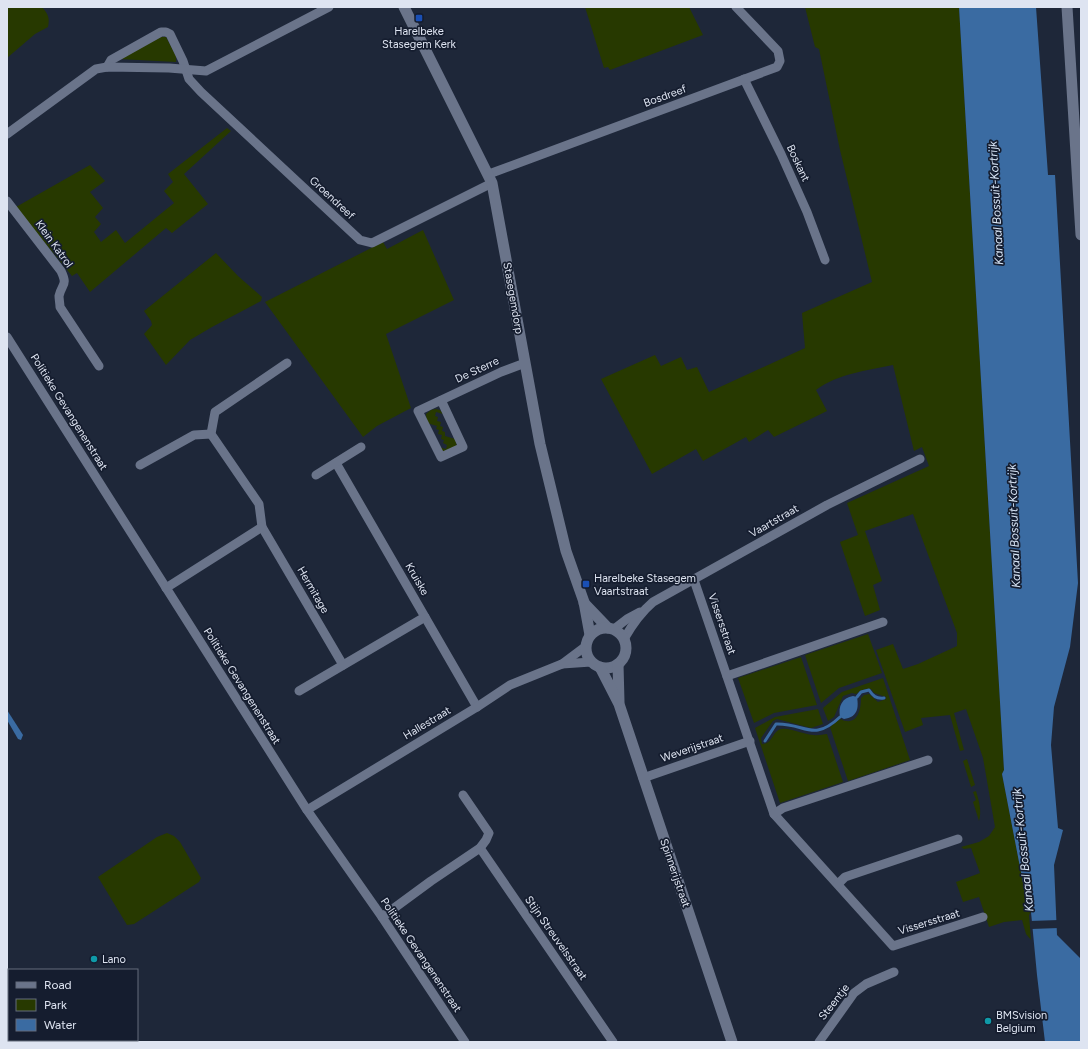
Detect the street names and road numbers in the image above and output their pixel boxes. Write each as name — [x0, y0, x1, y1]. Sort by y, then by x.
street label: Bosdreef — [642, 82, 689, 110]
street label: Boskant — [784, 142, 812, 184]
street label: Groendreef — [307, 174, 358, 223]
street label: Klein Katrol — [32, 218, 76, 270]
street label: Stasegemdorp — [500, 261, 526, 335]
street label: Politieke Gevangenenstraat — [28, 351, 110, 473]
street label: De Sterre — [453, 354, 501, 386]
street label: Vaartstraat — [747, 502, 801, 540]
street label: Kruiske — [403, 560, 431, 598]
street label: Hermitage — [294, 564, 332, 616]
street label: Vissersstraat — [705, 592, 739, 656]
street label: Politieke Gevangenenstraat — [201, 625, 283, 747]
street label: Hallestraat — [401, 704, 453, 742]
street label: Weverijstraat — [659, 731, 725, 765]
street label: Spinnerijstraat — [657, 837, 693, 909]
street label: Stijn Streuvelsstraat — [522, 893, 590, 983]
street label: Politieke Gevangenenstraat — [378, 895, 464, 1015]
street label: Vissersstraat — [897, 906, 961, 938]
street label: Steentje — [816, 981, 852, 1023]

